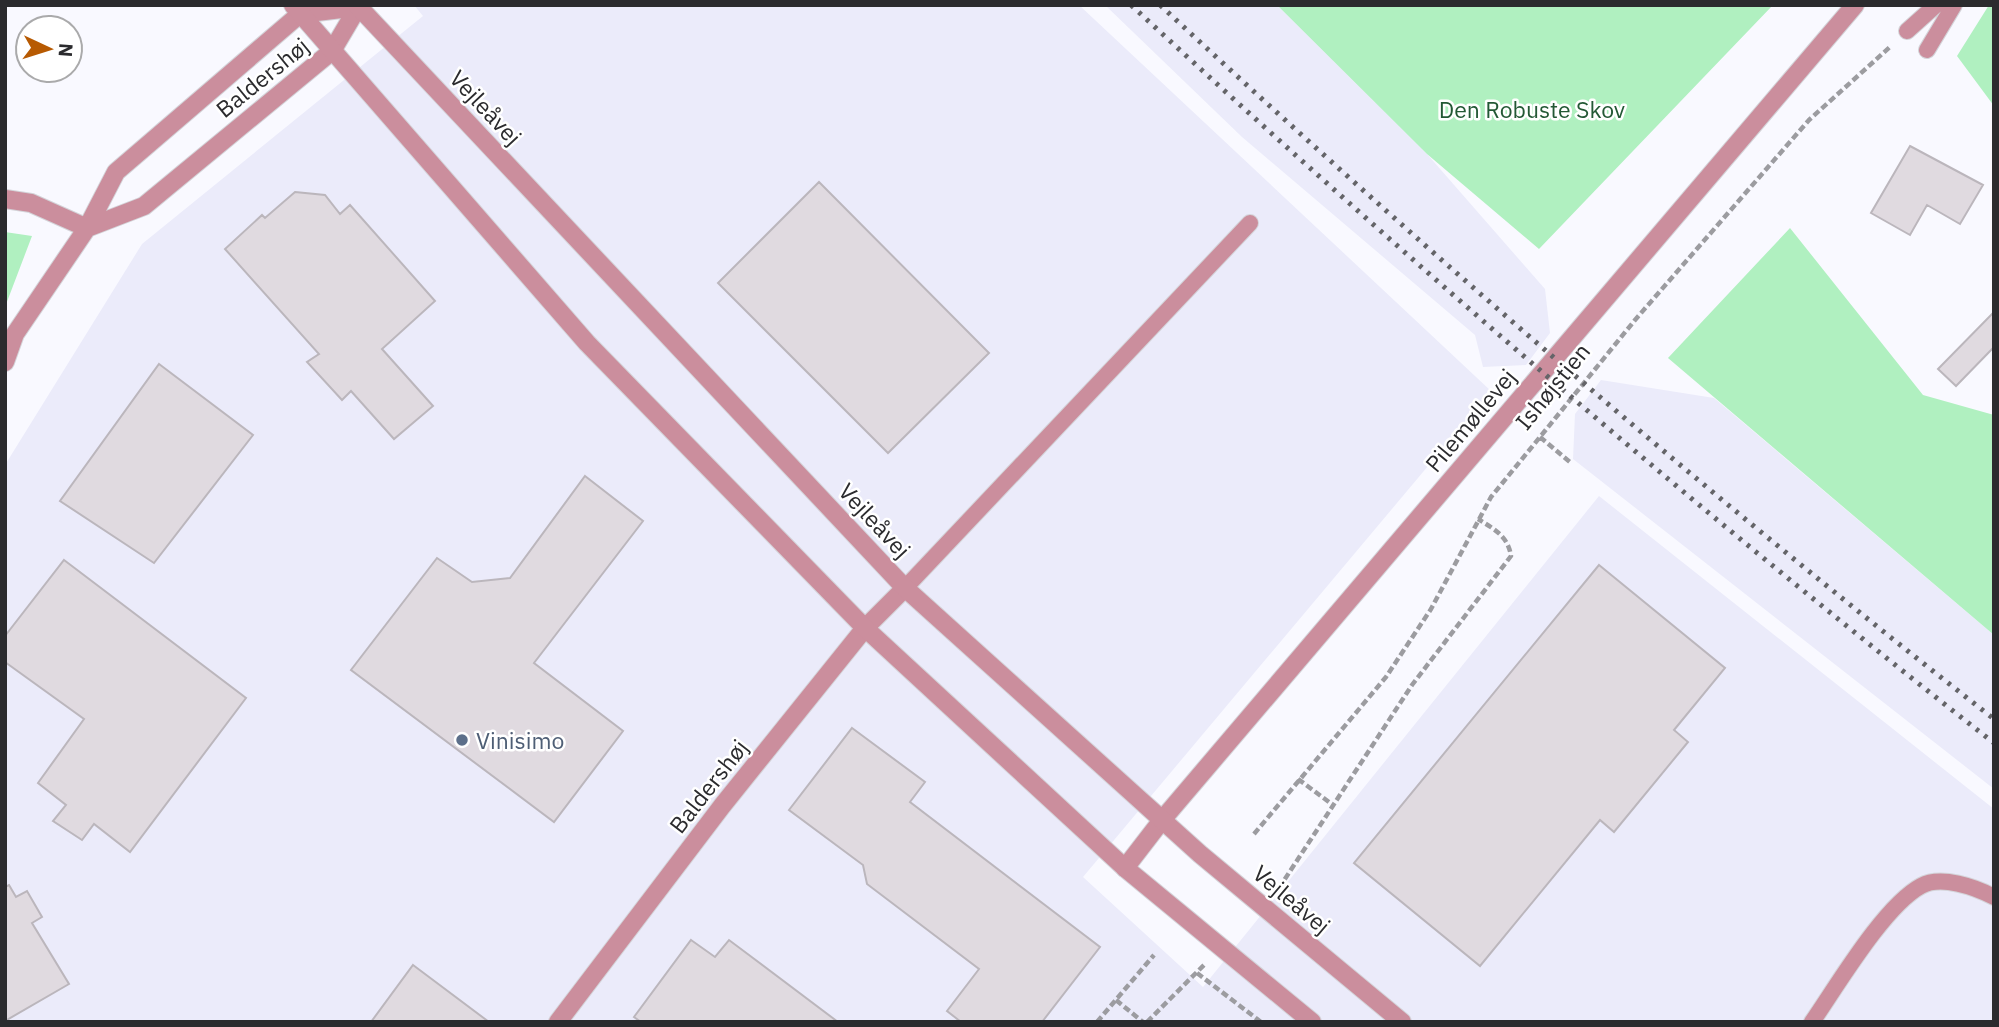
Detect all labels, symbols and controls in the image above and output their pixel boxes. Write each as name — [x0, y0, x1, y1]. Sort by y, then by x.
north arrow — [14, 14, 84, 84]
street label: Baldershøj — [209, 30, 315, 124]
text: N — [54, 42, 78, 58]
street label: Vejleåvej — [444, 63, 528, 151]
park label: Den Robuste Skov — [1439, 94, 1625, 124]
street label: Ishøjstien — [1508, 337, 1596, 435]
street label: Pilemøllevej — [1418, 362, 1522, 478]
street label: Vejleåvej — [833, 476, 917, 564]
place label: Vinisimo — [476, 725, 564, 755]
marker: Vinisimo — [454, 732, 470, 748]
street label: Baldershøj — [662, 733, 754, 839]
street label: Vejleåvej — [1247, 858, 1337, 940]

